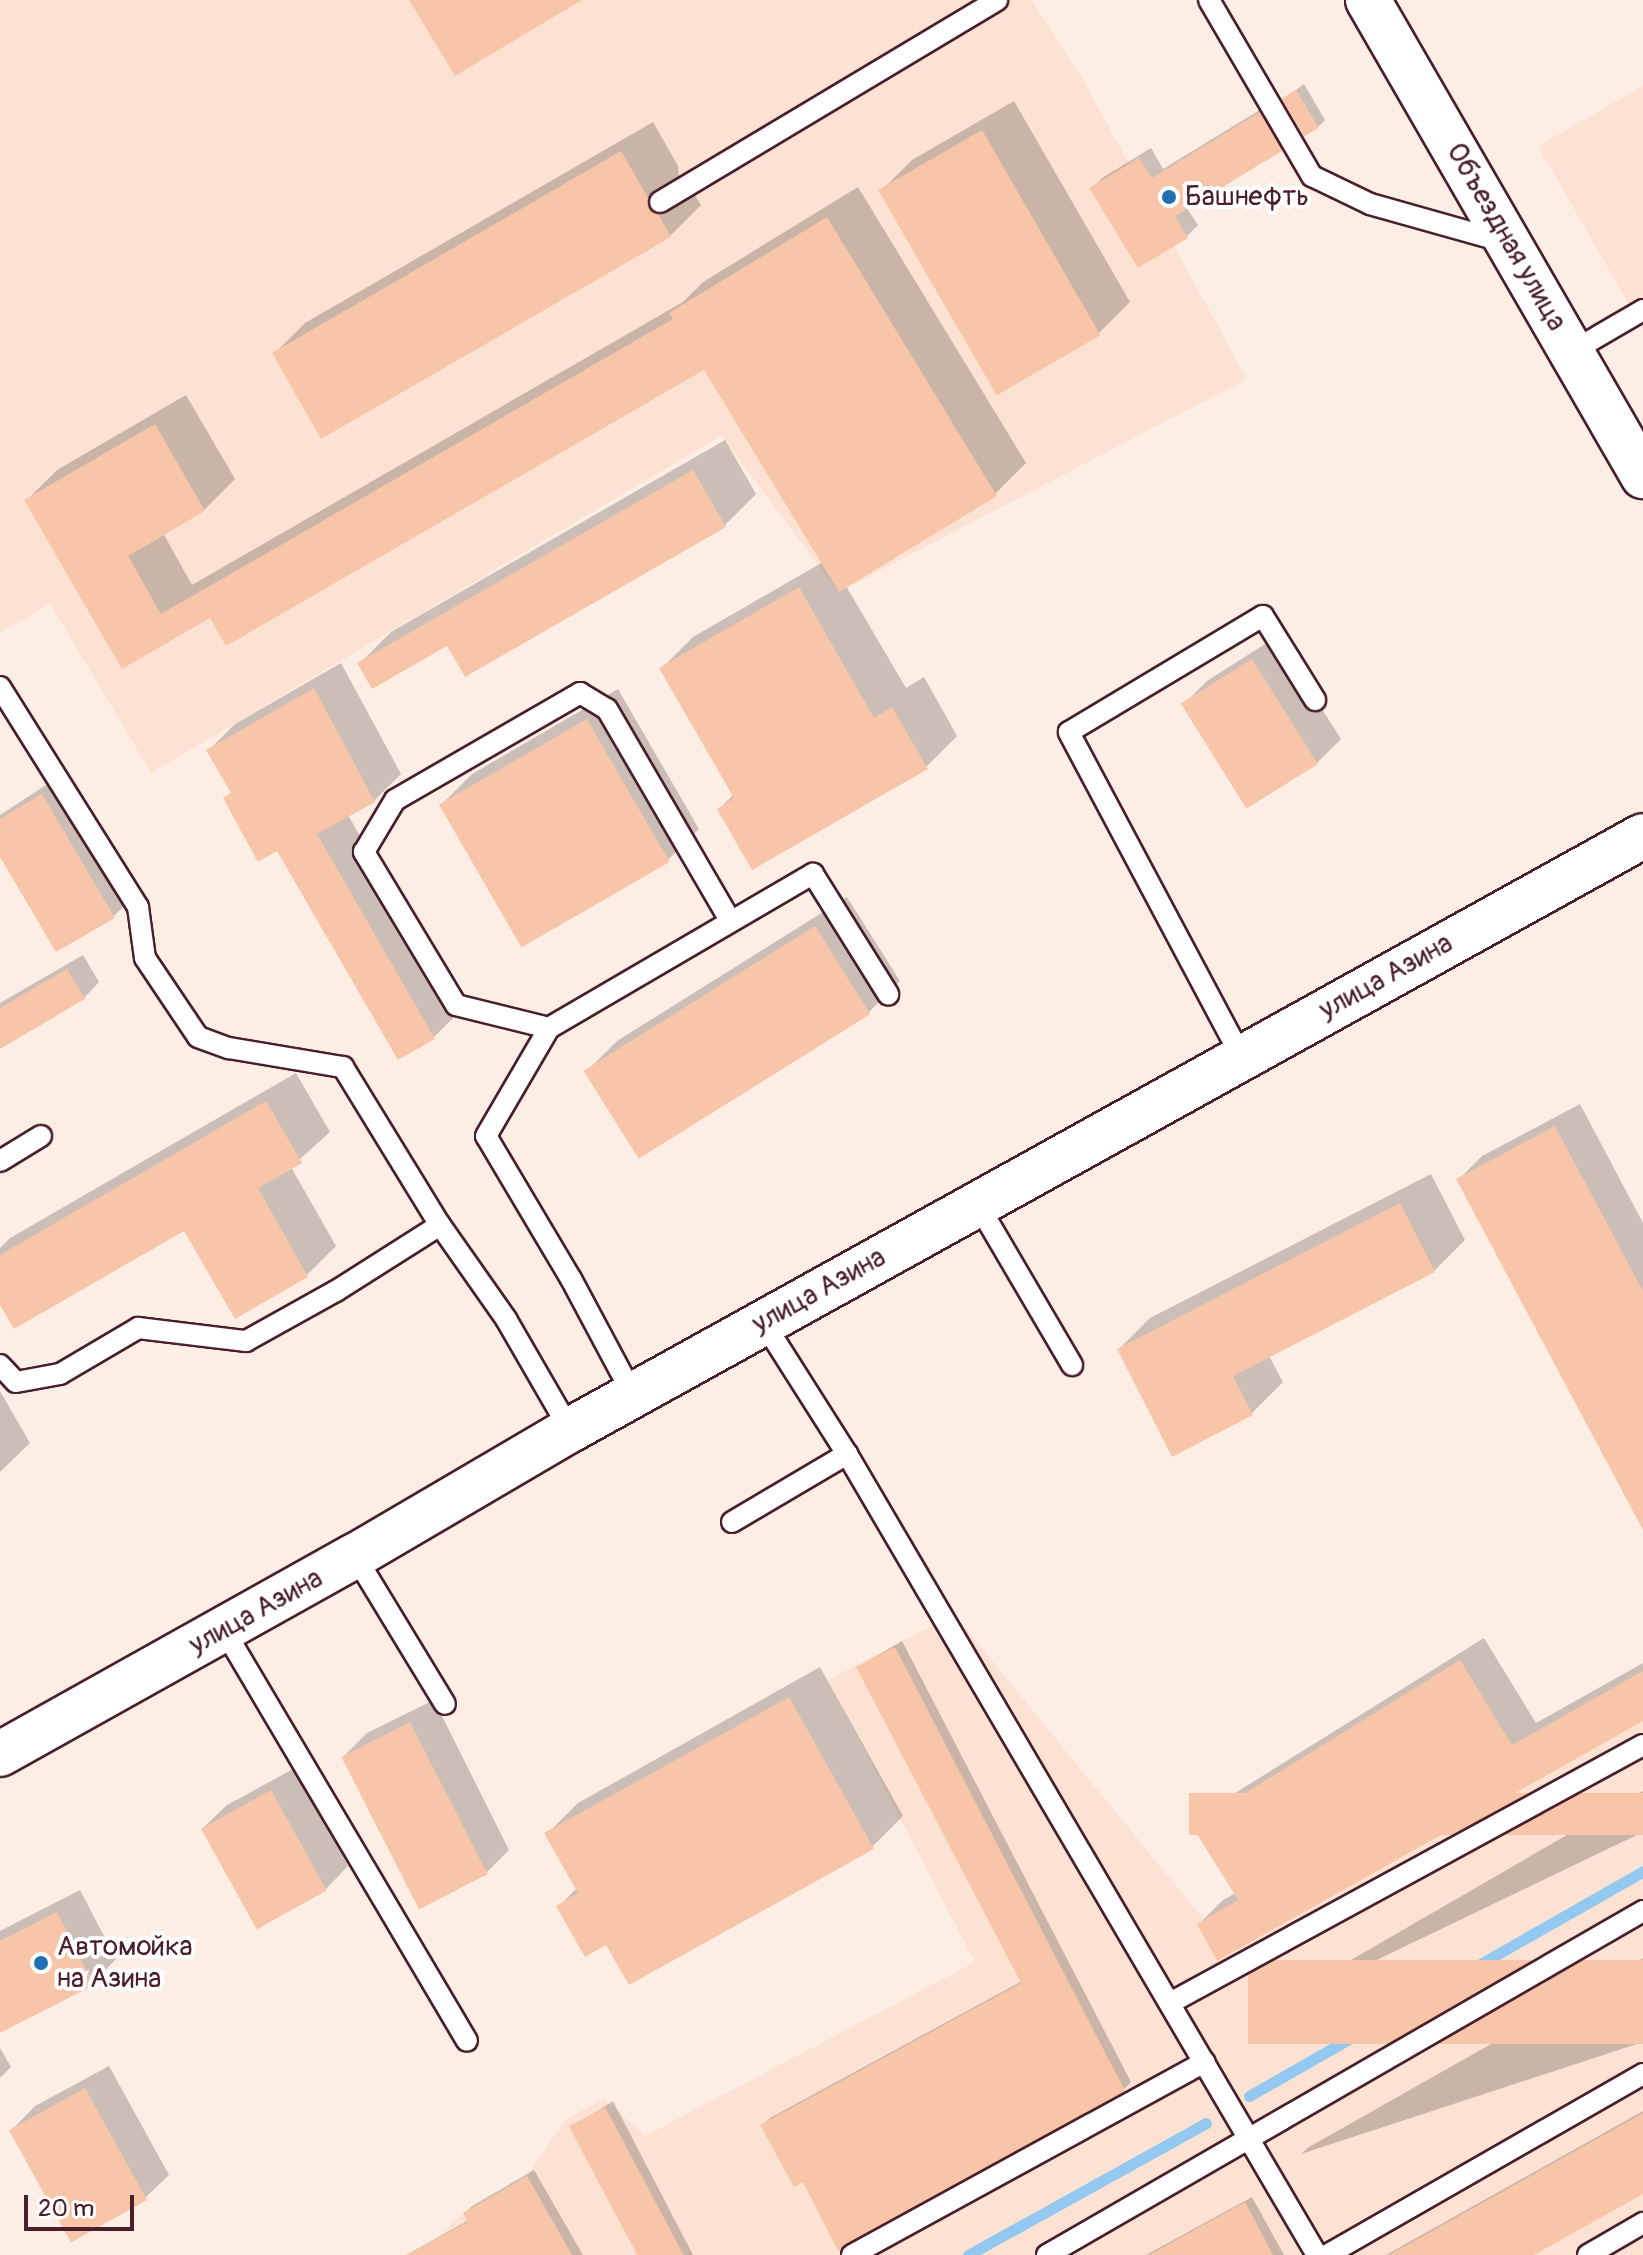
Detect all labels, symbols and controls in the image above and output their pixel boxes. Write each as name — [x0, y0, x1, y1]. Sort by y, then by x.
street label: Объездная улица — [1439, 137, 1573, 337]
place label: Башнефть — [1185, 180, 1309, 214]
marker: Башнефть — [1160, 188, 1178, 206]
street label: улица Азина — [1314, 927, 1458, 1027]
street label: улица Азина — [747, 1241, 891, 1341]
street label: улица Азина — [184, 1562, 328, 1662]
place label: Автомойка на Азина — [57, 1930, 192, 1996]
marker: Автомойка на Азина — [32, 1954, 50, 1972]
scale bar — [28, 2179, 138, 2229]
text: 20 m — [38, 2194, 94, 2223]

